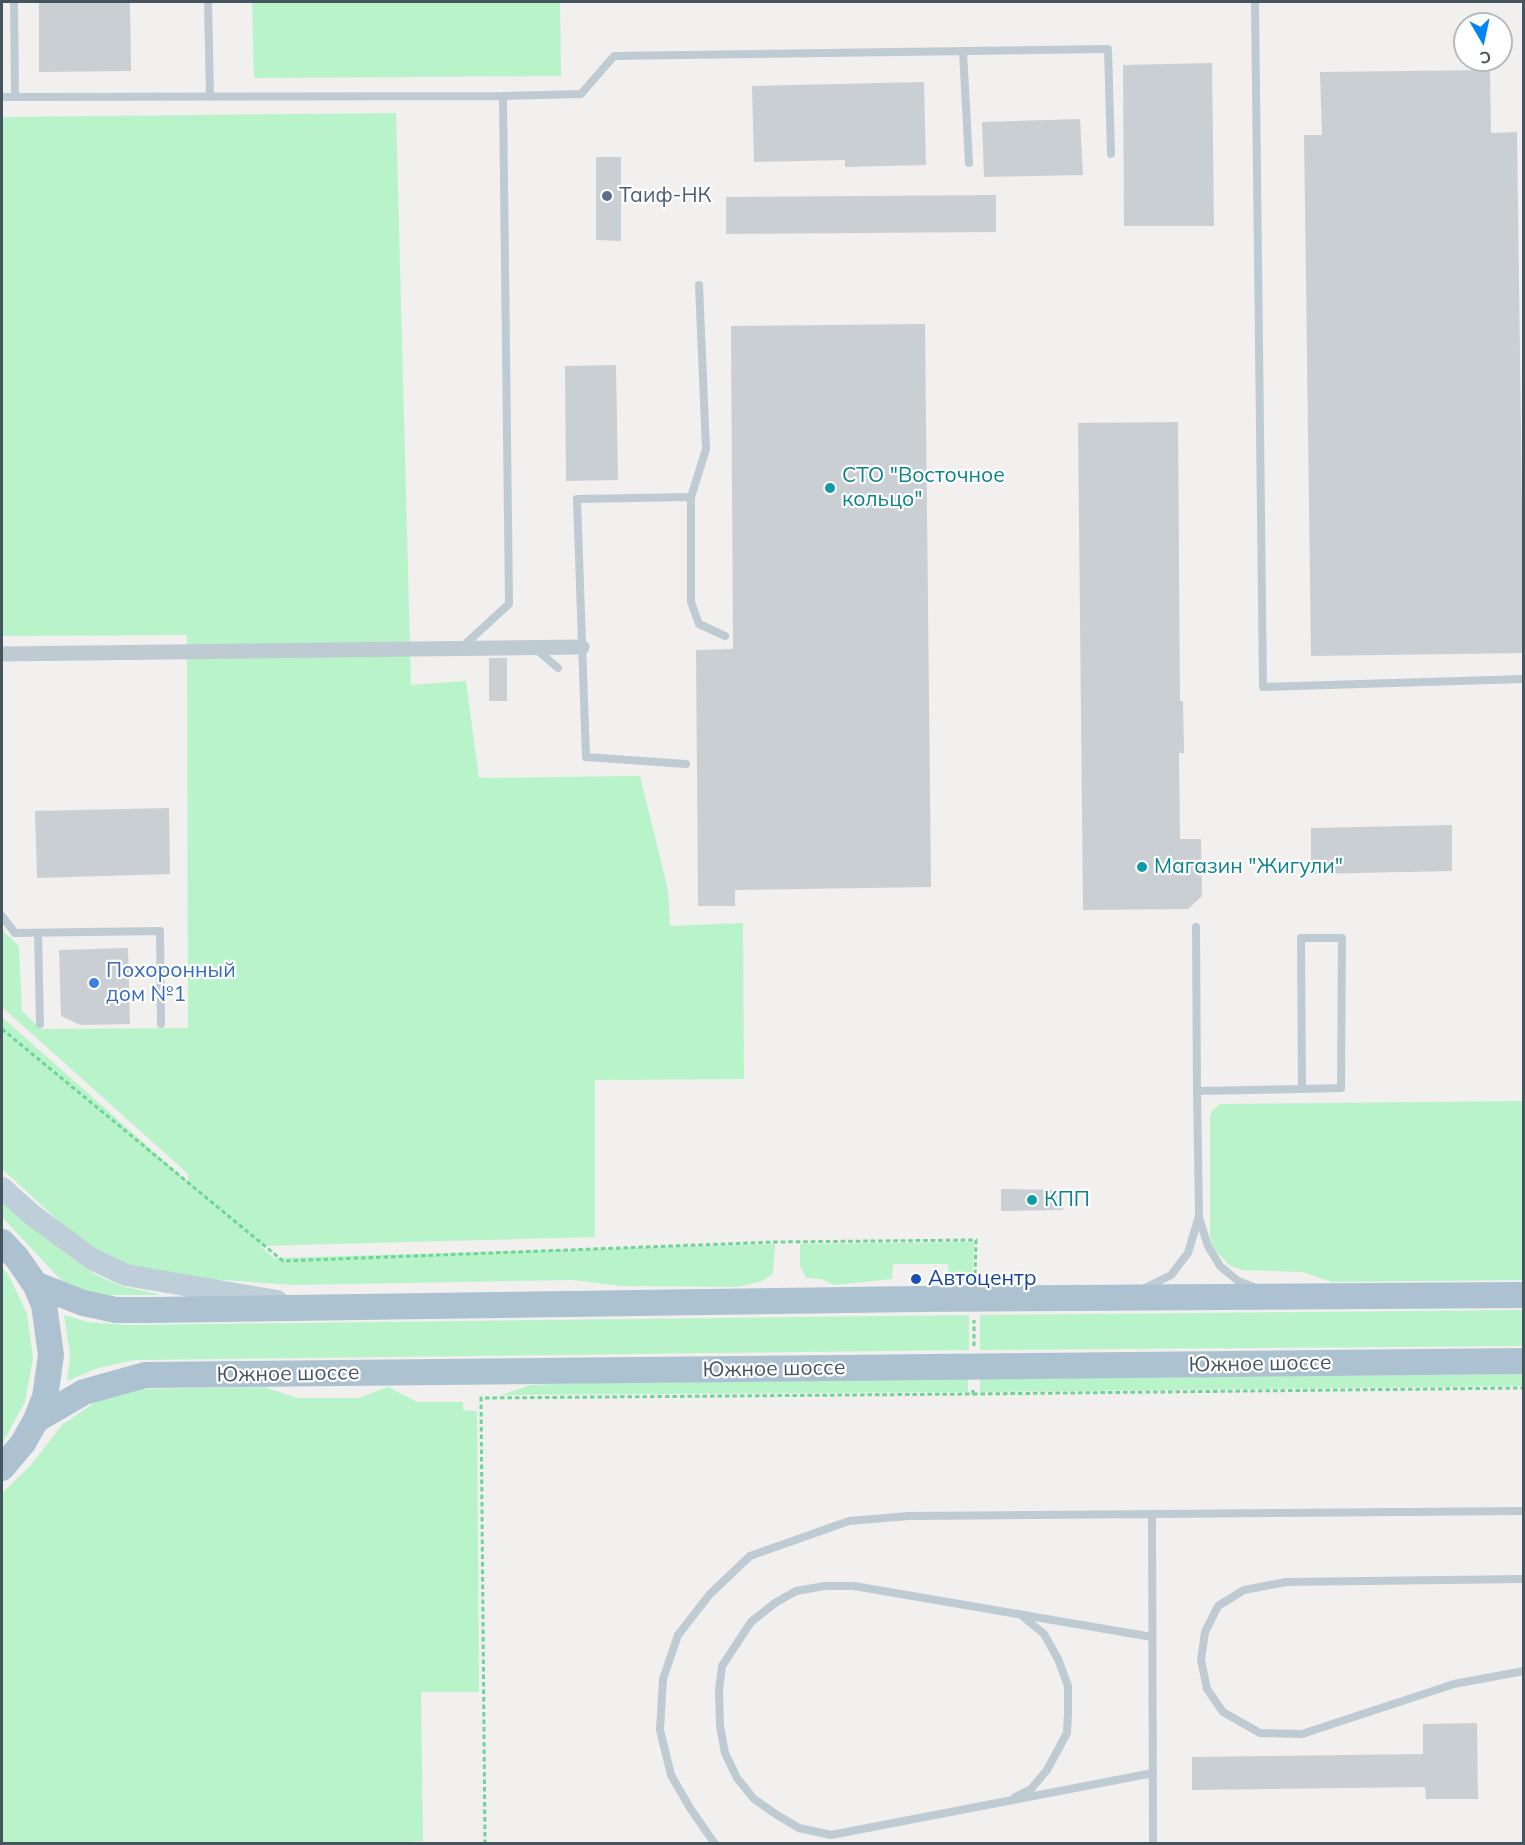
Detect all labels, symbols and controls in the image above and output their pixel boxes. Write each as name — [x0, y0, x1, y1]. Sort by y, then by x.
north arrow — [1453, 12, 1513, 72]
text: С — [1479, 47, 1492, 69]
place label: Таиф-НК — [619, 183, 711, 209]
marker: Таиф-НК — [600, 189, 614, 203]
place label: СТО "Восточное кольцо" — [842, 463, 1005, 513]
marker: СТО "Восточное кольцо" — [823, 481, 837, 495]
place label: Магазин "Жигули" — [1154, 854, 1343, 880]
marker: Магазин "Жигули" — [1135, 860, 1149, 874]
place label: Похоронный дом №1 — [106, 958, 236, 1008]
marker: Похоронный дом №1 — [87, 976, 101, 990]
place label: КПП — [1044, 1187, 1090, 1213]
marker: КПП — [1025, 1193, 1039, 1207]
place label: Автоцентр — [928, 1266, 1036, 1292]
marker: Автоцентр — [909, 1272, 923, 1286]
street label: Южное шоссе — [1188, 1350, 1332, 1378]
street label: Южное шоссе — [702, 1355, 846, 1383]
street label: Южное шоссе — [216, 1360, 360, 1388]

